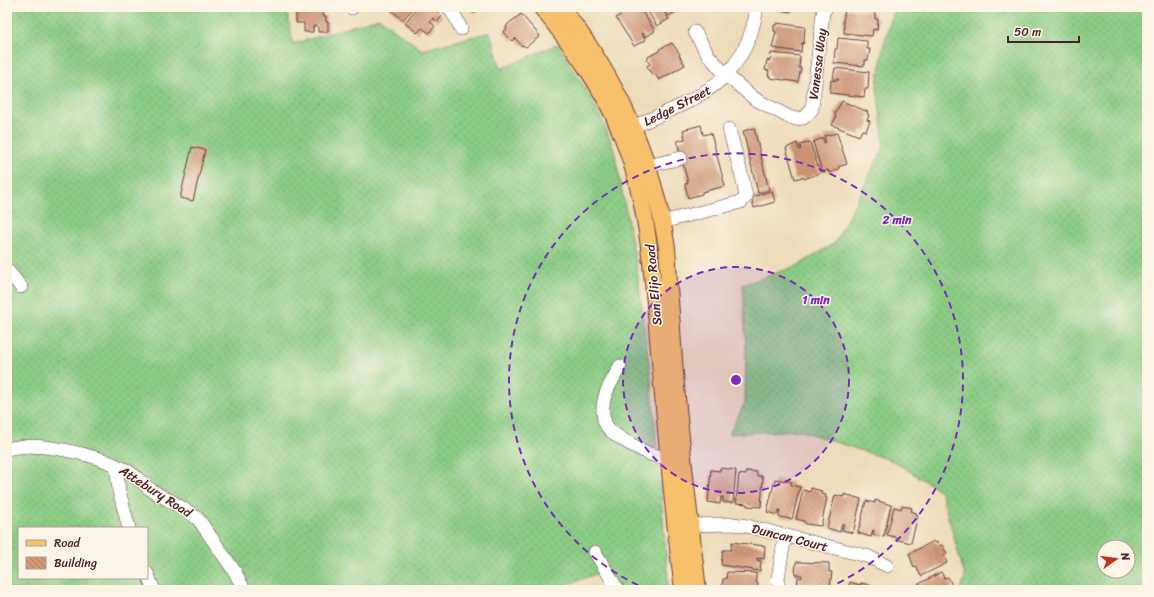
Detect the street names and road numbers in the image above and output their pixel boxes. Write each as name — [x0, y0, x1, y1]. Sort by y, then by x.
street label: Vanessa Way — [802, 27, 833, 101]
street label: Ledge Street — [639, 78, 715, 132]
street label: San Elijo Road — [638, 242, 668, 326]
street label: Attebury Road — [114, 459, 198, 524]
street label: Duncan Court — [749, 517, 831, 558]

